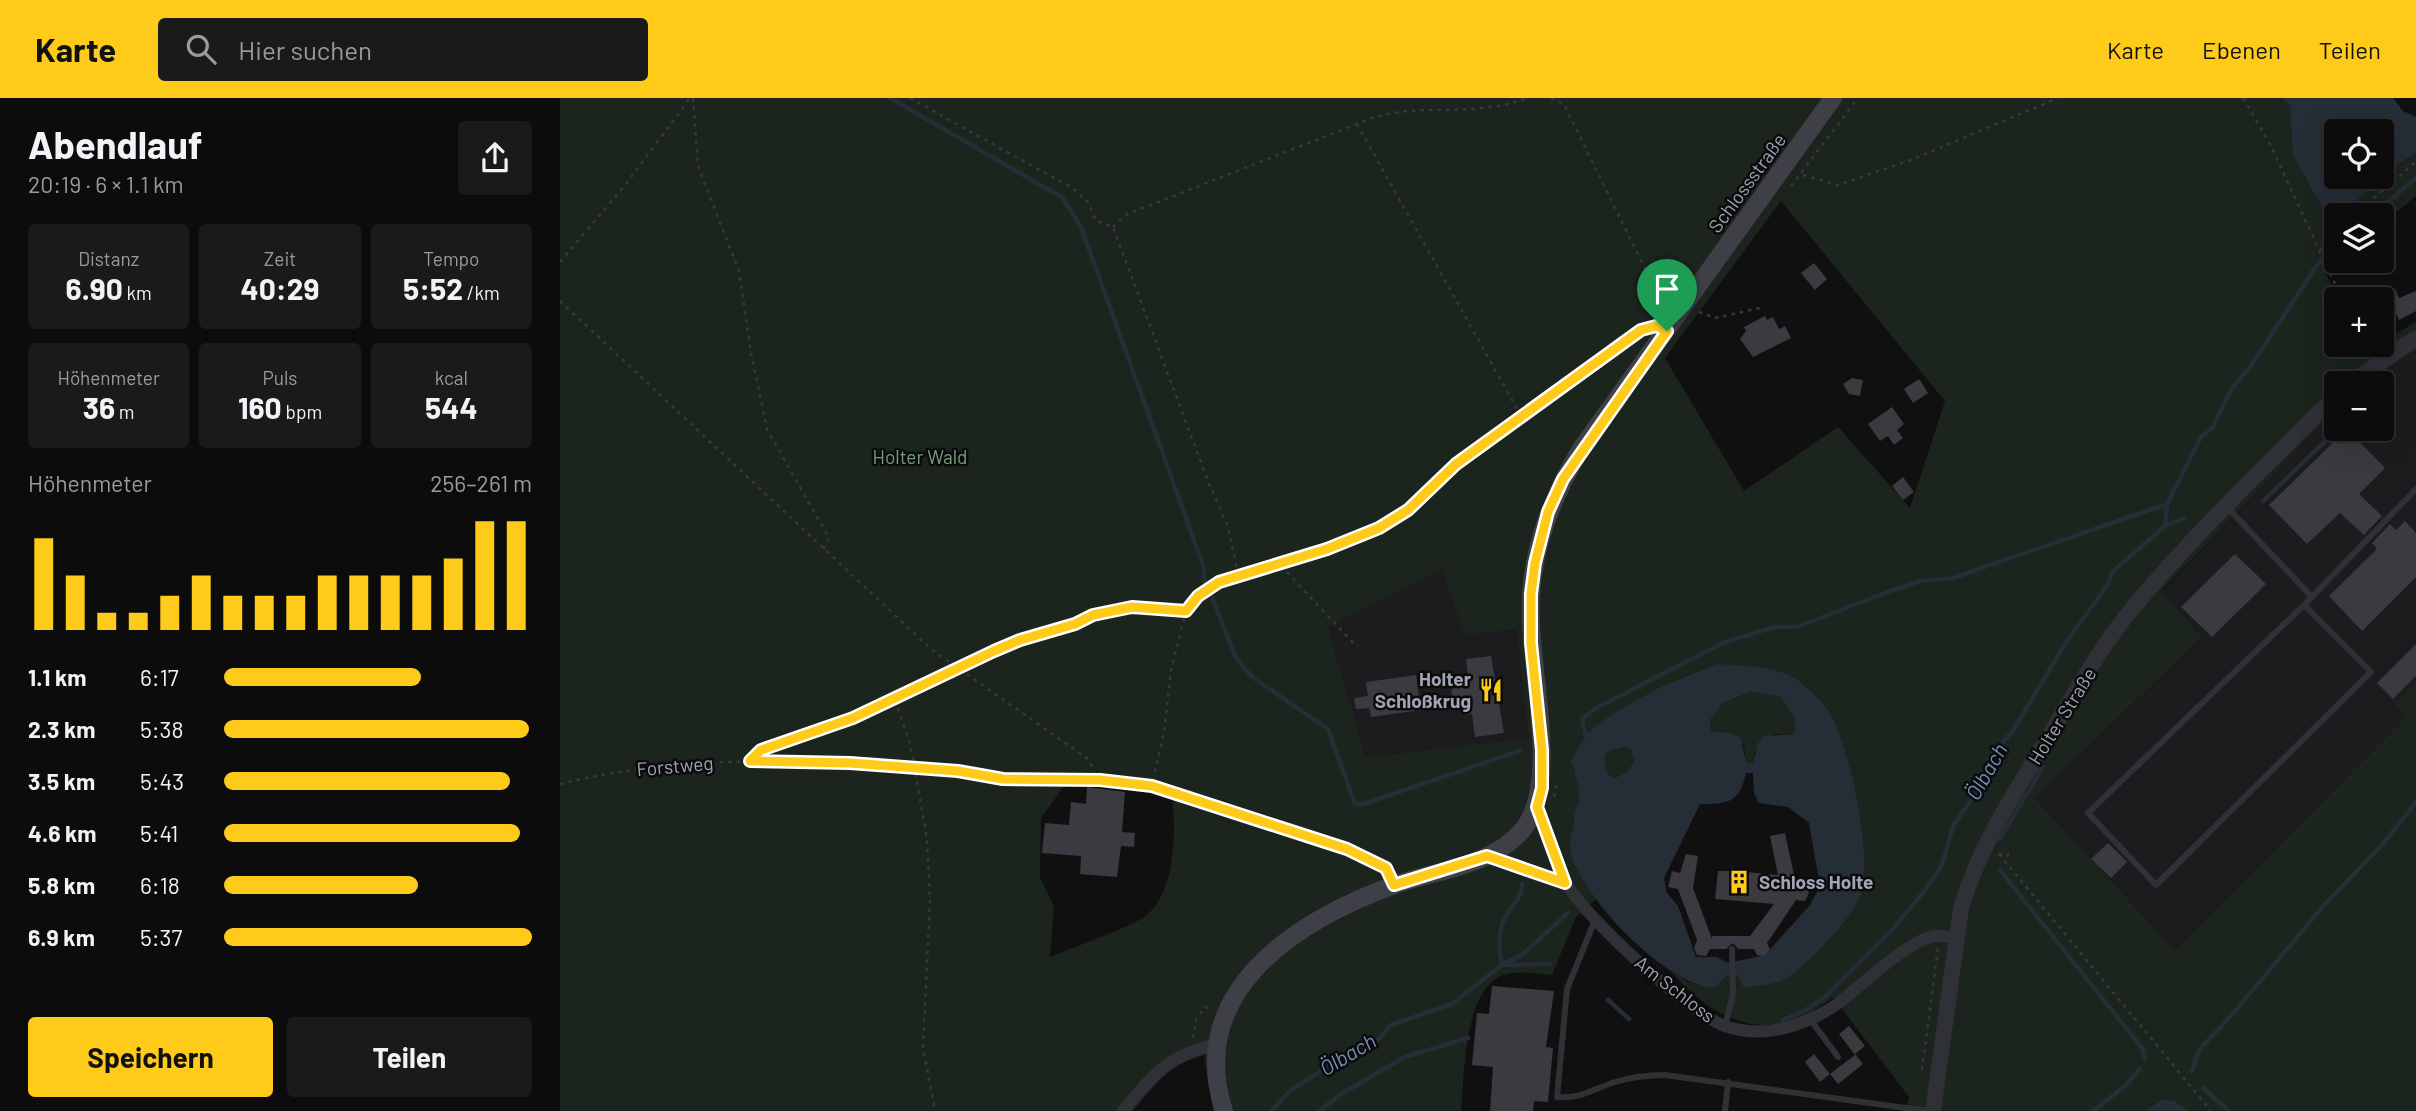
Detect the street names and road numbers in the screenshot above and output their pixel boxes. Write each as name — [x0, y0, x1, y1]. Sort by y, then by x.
street label: Schlossstraße — [1703, 129, 1790, 237]
street label: Holter Straße — [2023, 663, 2100, 768]
street label: Forstweg — [636, 751, 714, 780]
street label: Am Schloss — [1631, 950, 1720, 1027]

